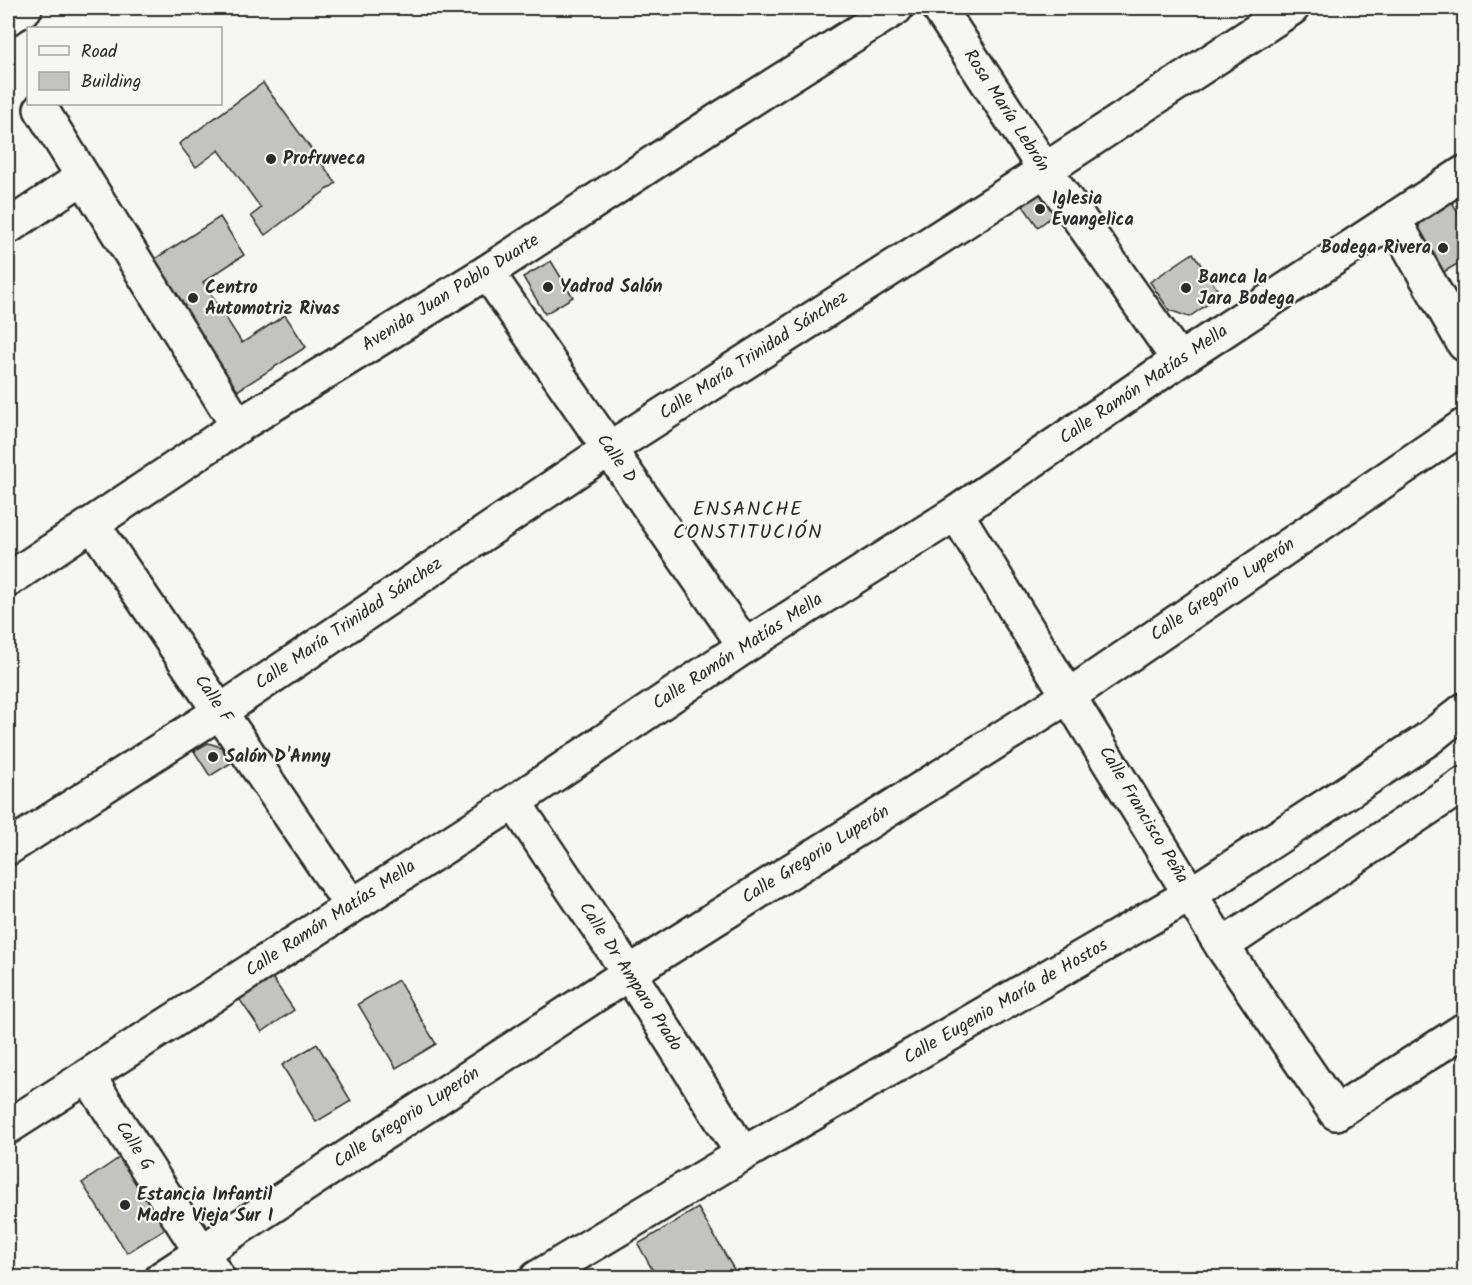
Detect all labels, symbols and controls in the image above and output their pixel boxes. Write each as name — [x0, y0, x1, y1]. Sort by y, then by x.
legend — [27, 27, 222, 105]
text: Road — [81, 38, 118, 67]
street label: Rosa María Lebrón — [955, 44, 1057, 178]
text: Building — [81, 68, 141, 97]
place label: Profruveca — [283, 145, 365, 174]
marker: Profruveca — [264, 152, 278, 166]
place label: Iglesia Evangelica — [1052, 185, 1134, 235]
marker: Iglesia Evangelica — [1033, 202, 1047, 216]
street label: Avenida Juan Pablo Duarte — [357, 226, 545, 360]
place label: Bodega Rivera — [1321, 234, 1431, 263]
marker: Bodega Rivera — [1436, 241, 1450, 255]
place label: Banca la Jara Bodega — [1198, 264, 1294, 314]
place label: Yadrod Salón — [560, 273, 662, 302]
place label: Centro Automotriz Rivas — [205, 274, 341, 324]
marker: Yadrod Salón — [541, 280, 555, 294]
marker: Banca la Jara Bodega — [1179, 281, 1193, 295]
street label: Calle María Trinidad Sánchez — [654, 284, 854, 428]
marker: Centro Automotriz Rivas — [186, 291, 200, 305]
street label: Calle Ramón Matías Mella — [1054, 318, 1234, 452]
street label: Calle D — [588, 428, 644, 490]
district label: ENSANCHE CONSTITUCIÓN — [673, 494, 823, 549]
street label: Calle Gregorio Luperón — [1145, 531, 1301, 649]
street label: Calle María Trinidad Sánchez — [249, 550, 449, 698]
street label: Calle Ramón Matías Mella — [647, 586, 829, 718]
street label: Calle F — [186, 669, 241, 730]
street label: Calle Francisco Peña — [1090, 741, 1196, 889]
place label: Salón D'Anny — [225, 743, 331, 772]
marker: Salón D'Anny — [206, 750, 220, 764]
street label: Calle Gregorio Luperón — [736, 798, 896, 912]
street label: Calle Ramón Matías Mella — [240, 853, 422, 985]
street label: Calle Dr Amparo Prado — [571, 897, 689, 1057]
street label: Calle Eugenio María de Hostos — [898, 931, 1114, 1073]
street label: Calle Gregorio Luperón — [328, 1060, 486, 1176]
street label: Calle G — [107, 1115, 161, 1177]
place label: Estancia Infantil Madre Vieja Sur I — [137, 1181, 274, 1231]
marker: Estancia Infantil Madre Vieja Sur I — [118, 1198, 132, 1212]

